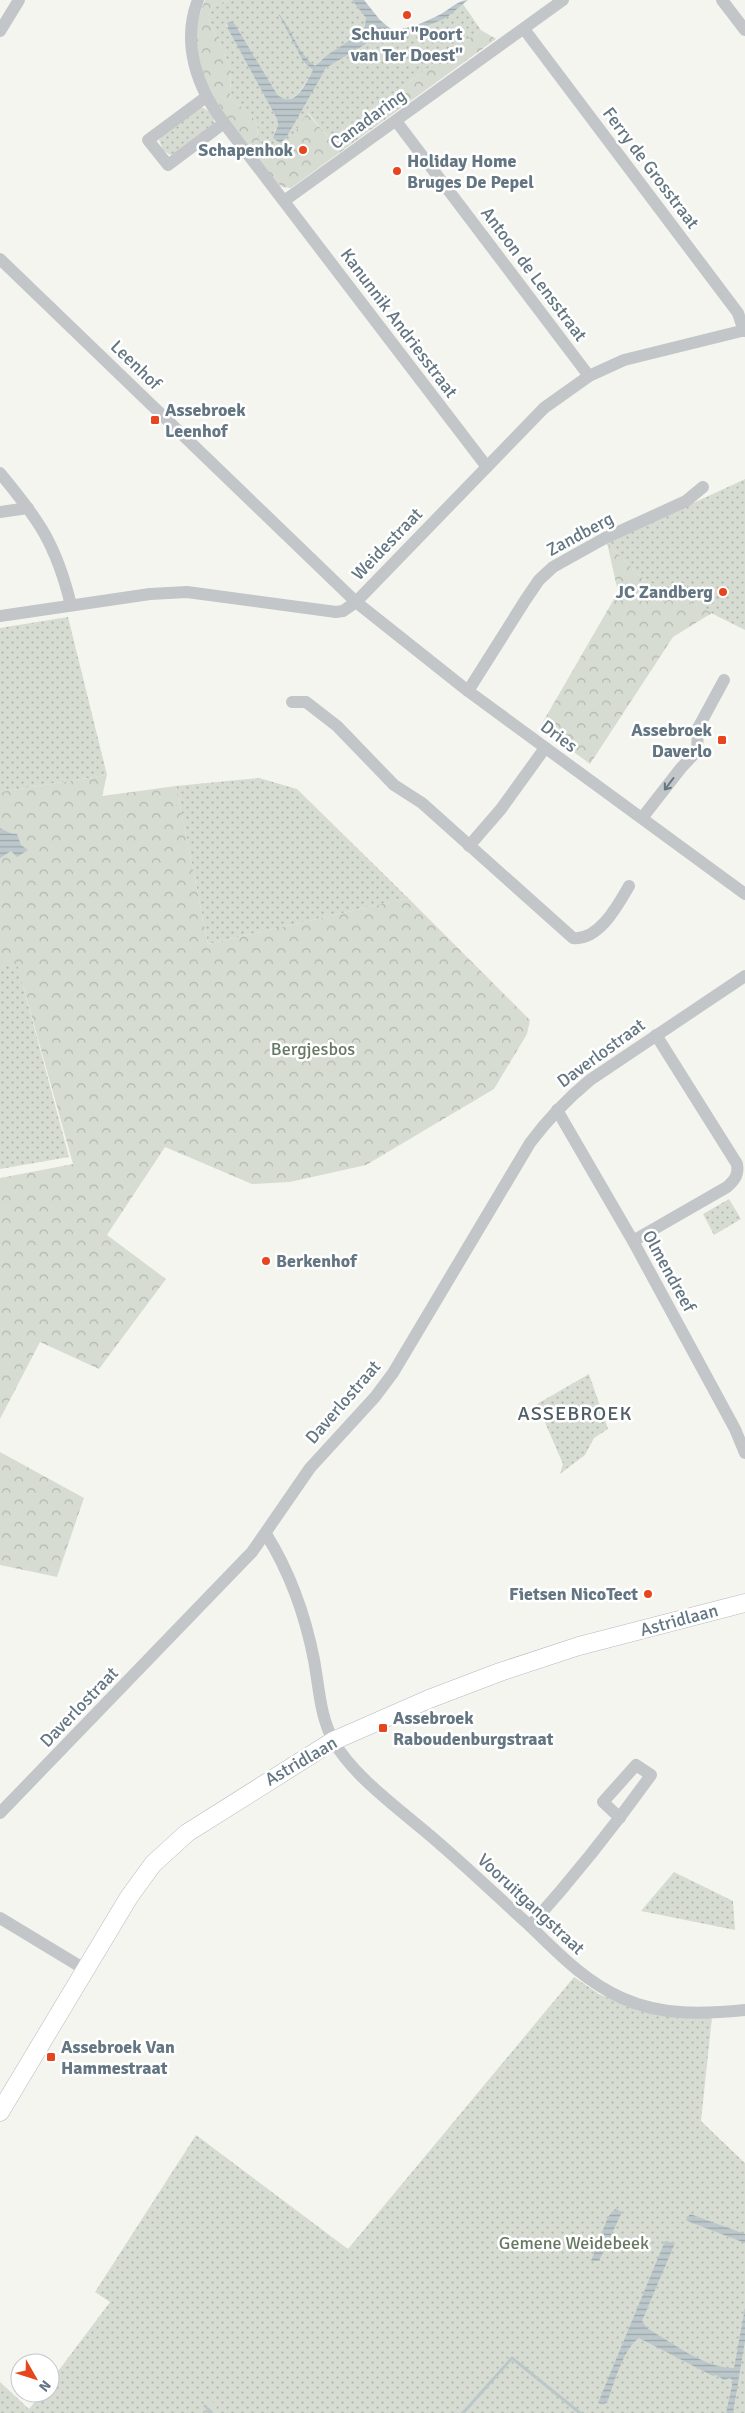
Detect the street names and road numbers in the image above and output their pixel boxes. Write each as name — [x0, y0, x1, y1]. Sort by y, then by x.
street label: Canadaring — [326, 84, 410, 154]
street label: Ferry de Grosstraat — [598, 103, 704, 233]
street label: Antoon de Lensstraat — [476, 202, 592, 346]
street label: Kanunnik Andriesstraat — [336, 244, 462, 402]
street label: Leenhof — [106, 336, 167, 395]
street label: Weidestraat — [347, 503, 427, 585]
street label: Zandberg — [543, 507, 617, 561]
street label: Dries — [536, 715, 582, 757]
street label: Daverlostraat — [553, 1014, 649, 1092]
street label: Olmendreef — [638, 1226, 701, 1317]
street label: Daverlostraat — [301, 1356, 385, 1448]
street label: Astridlaan — [638, 1599, 720, 1641]
street label: Daverlostraat — [35, 1662, 123, 1752]
street label: Astridlaan — [261, 1731, 341, 1791]
street label: Vooruitgangstraat — [473, 1849, 589, 1959]

